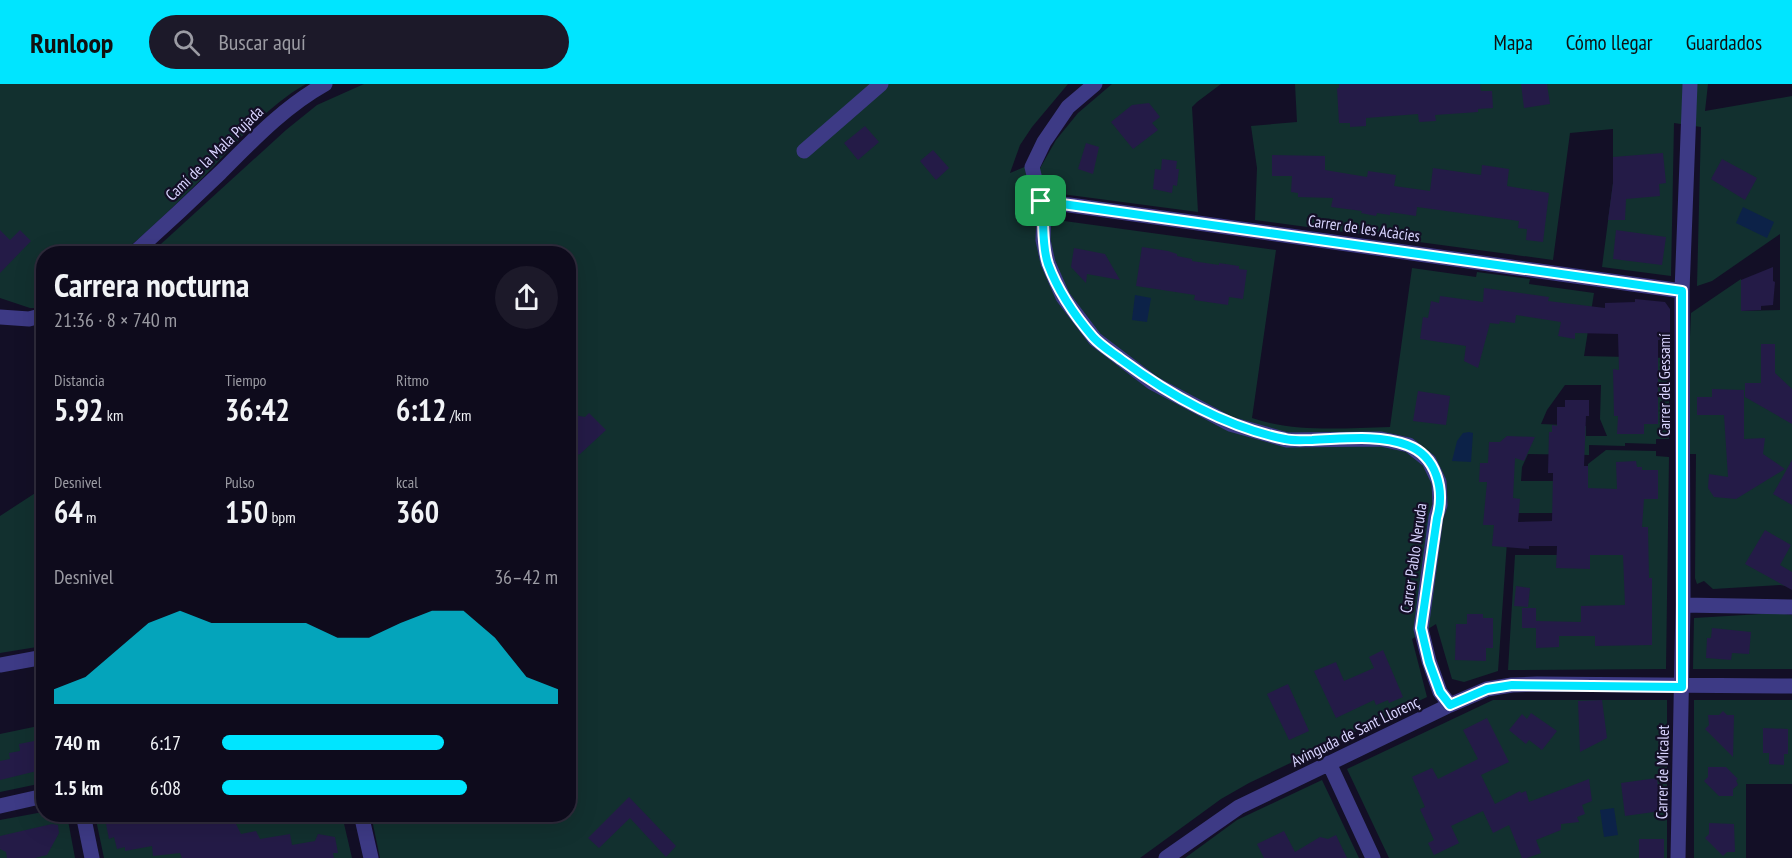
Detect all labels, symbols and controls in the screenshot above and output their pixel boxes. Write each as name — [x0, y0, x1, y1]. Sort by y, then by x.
search box — [149, 15, 569, 69]
text: Runloop — [30, 24, 113, 61]
icon: search — [170, 26, 203, 59]
text: Buscar aquí — [218, 28, 306, 56]
text: Mapa — [1494, 29, 1533, 56]
text: Cómo llegar — [1566, 29, 1653, 56]
text: Guardados — [1686, 29, 1762, 56]
street label: Camí de la Mala Pujada — [161, 101, 267, 205]
pin — [1015, 175, 1066, 226]
icon: arrive — [1024, 184, 1057, 217]
street label: Carrer de les Acàcies — [1307, 210, 1421, 246]
text: Carrera nocturna — [54, 263, 249, 306]
button: share — [495, 266, 558, 329]
text: 21:36 · 8 × 740 m — [54, 307, 177, 333]
street label: Carrer del Gessamí — [1654, 333, 1674, 436]
text: Distancia — [54, 370, 105, 390]
text: Tiempo — [225, 370, 267, 390]
text: Ritmo — [396, 370, 429, 390]
text: 5.92 — [54, 390, 103, 429]
text: 36:42 — [225, 390, 290, 429]
text: 6:12 — [396, 390, 447, 429]
text: km — [103, 405, 123, 425]
text: /km — [447, 405, 471, 425]
text: Desnivel — [54, 472, 101, 492]
text: Pulso — [225, 472, 255, 492]
text: kcal — [396, 472, 418, 492]
text: 64 — [54, 492, 83, 531]
text: 150 — [225, 492, 268, 531]
text: 360 — [396, 492, 439, 531]
street label: Carrer Pablo Neruda — [1395, 502, 1431, 614]
text: m — [83, 507, 97, 527]
text: bpm — [268, 507, 296, 527]
text: Desnivel — [54, 564, 113, 590]
text: 36–42 m — [494, 564, 558, 590]
street label: Avinguda de Sant Llorenç — [1288, 691, 1423, 771]
street label: Carrer de Micalet — [1651, 724, 1673, 819]
text: 740 m — [54, 730, 100, 756]
text: 6:17 — [150, 730, 181, 756]
text: 1.5 km — [54, 775, 103, 801]
text: 6:08 — [150, 775, 181, 801]

